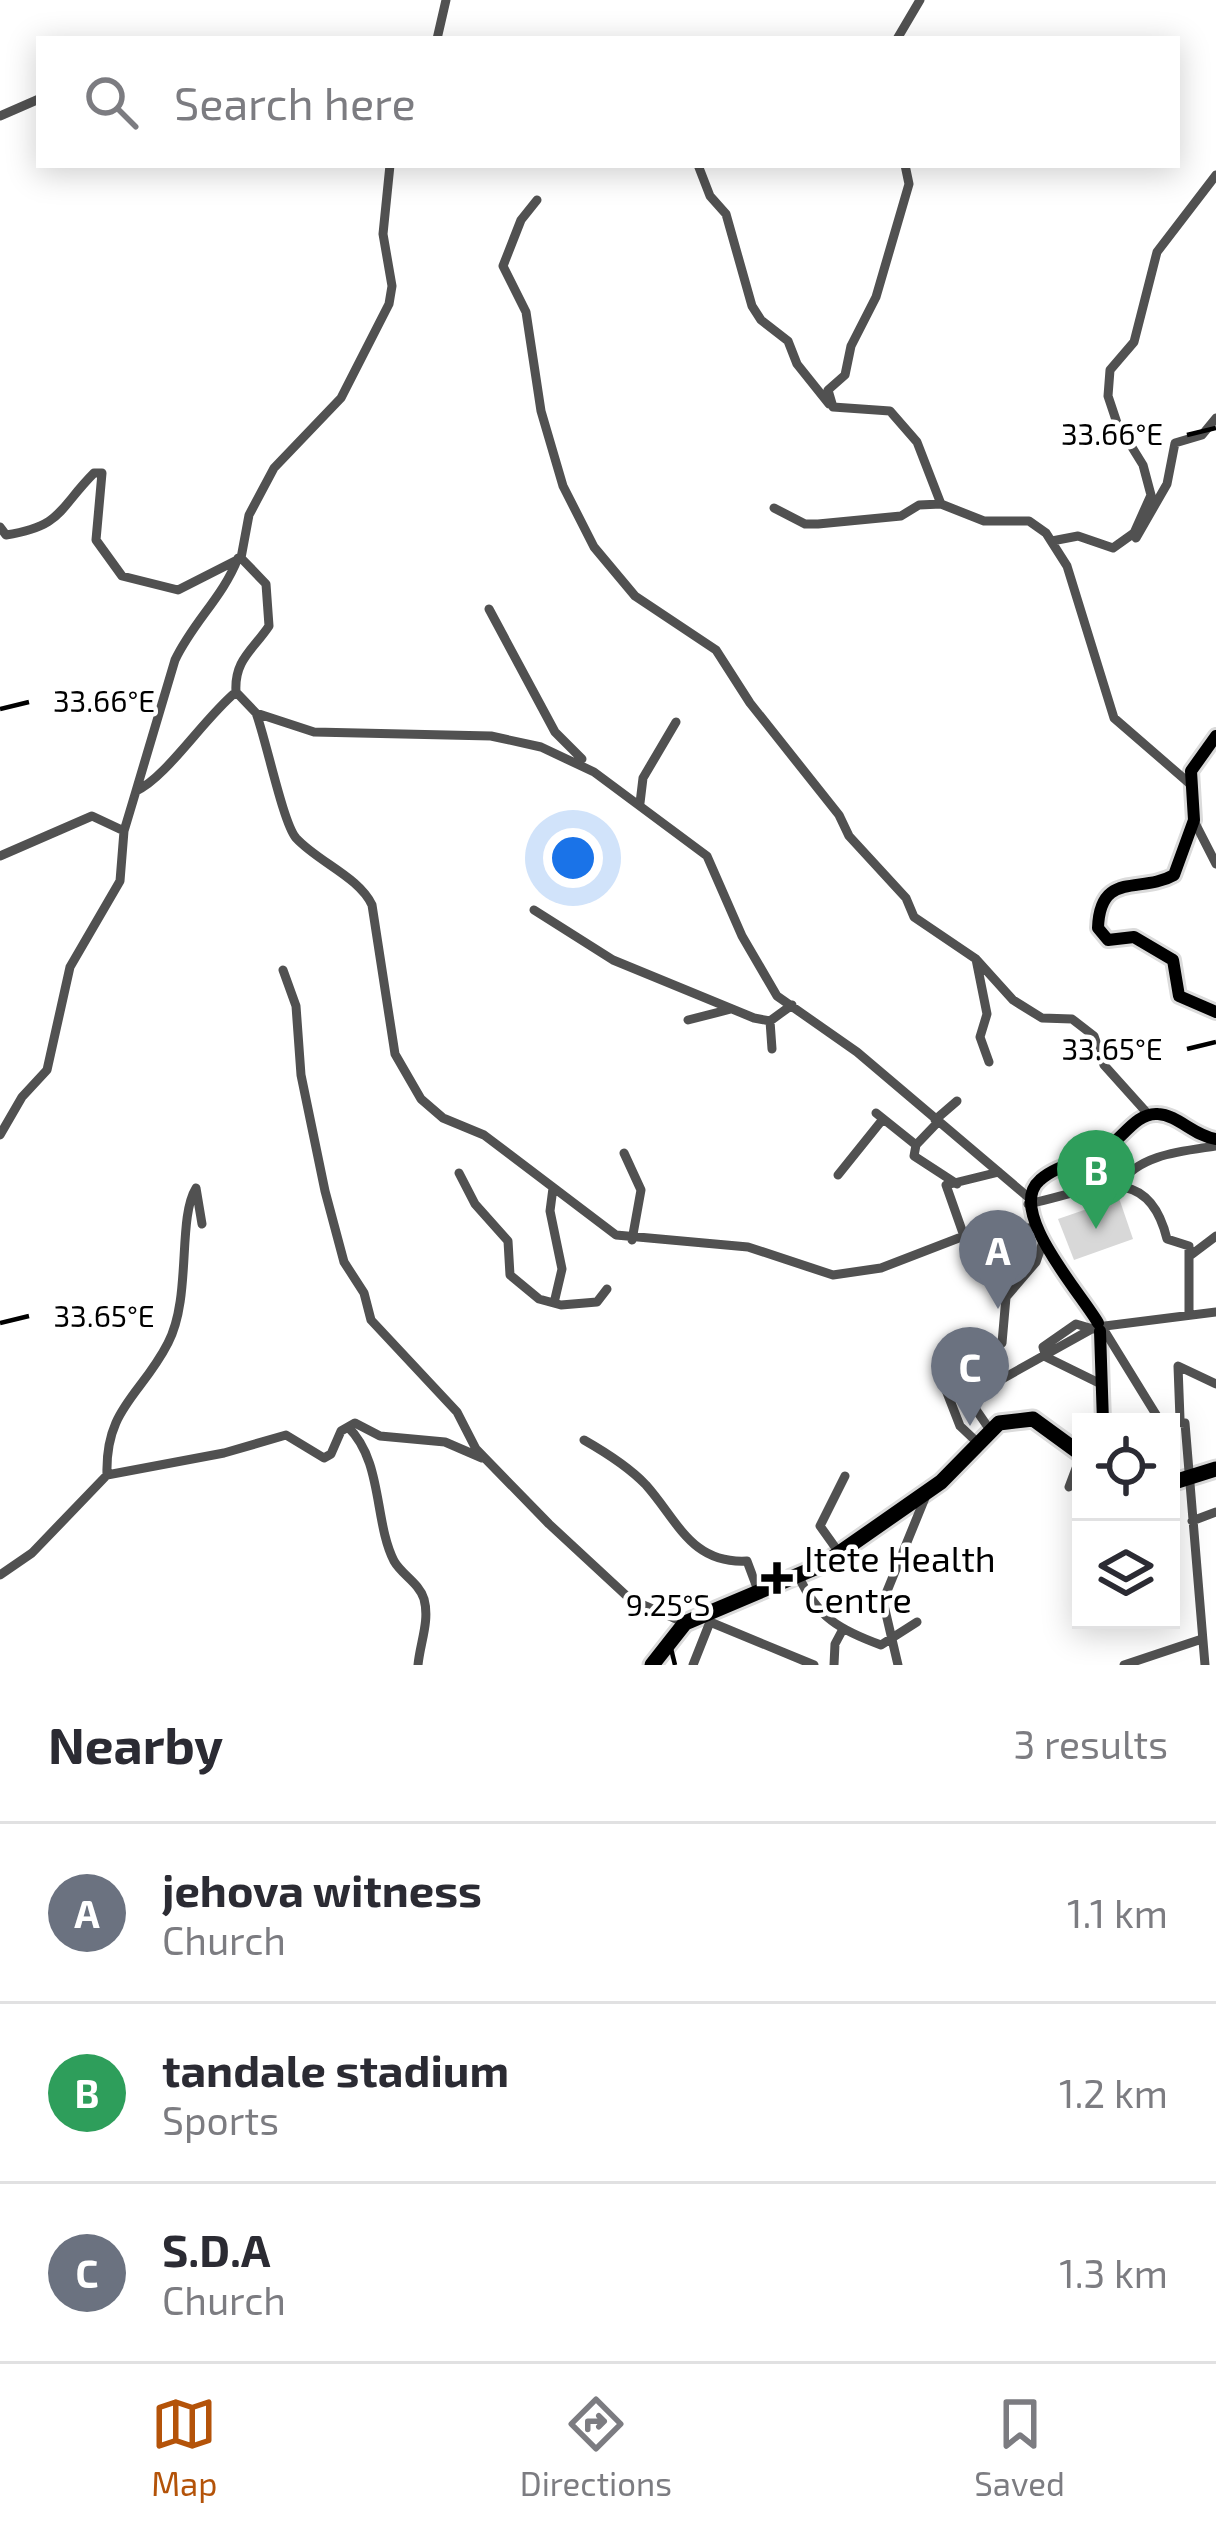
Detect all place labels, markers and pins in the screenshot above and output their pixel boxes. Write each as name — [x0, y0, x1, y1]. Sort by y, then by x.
pin: B — [1057, 1130, 1135, 1229]
pin: A — [959, 1210, 1037, 1309]
pin: C — [931, 1327, 1009, 1426]
place label: Itete Health Centre — [804, 1536, 996, 1620]
marker: Itete Health Centre — [761, 1562, 793, 1594]

